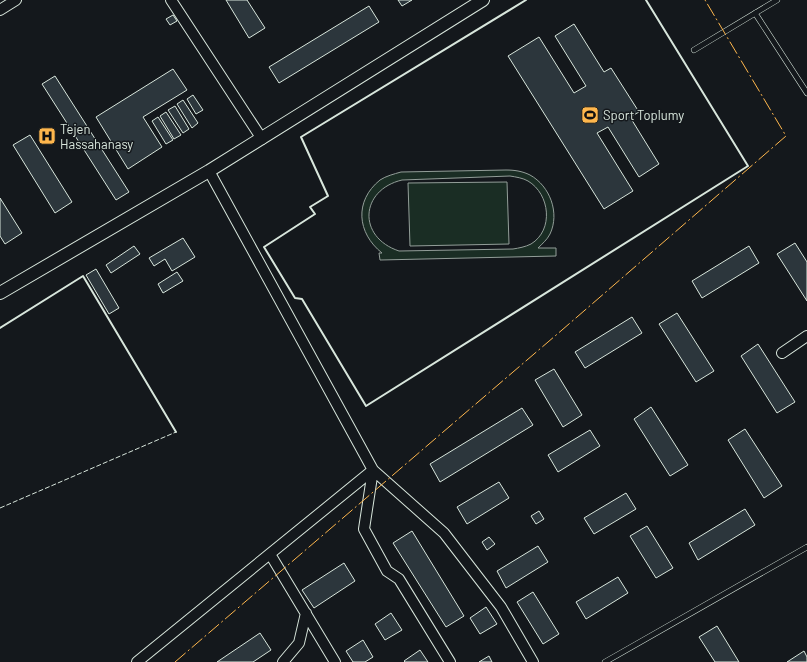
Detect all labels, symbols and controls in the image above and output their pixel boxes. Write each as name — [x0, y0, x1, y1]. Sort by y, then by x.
sports icon: Sport Toplumy — [580, 105, 600, 125]
place label: Sport Toplumy — [603, 107, 684, 123]
place label: Tejen Hassahanasy — [60, 121, 133, 152]
hospital icon: Tejen Hassahanasy — [37, 126, 57, 146]

